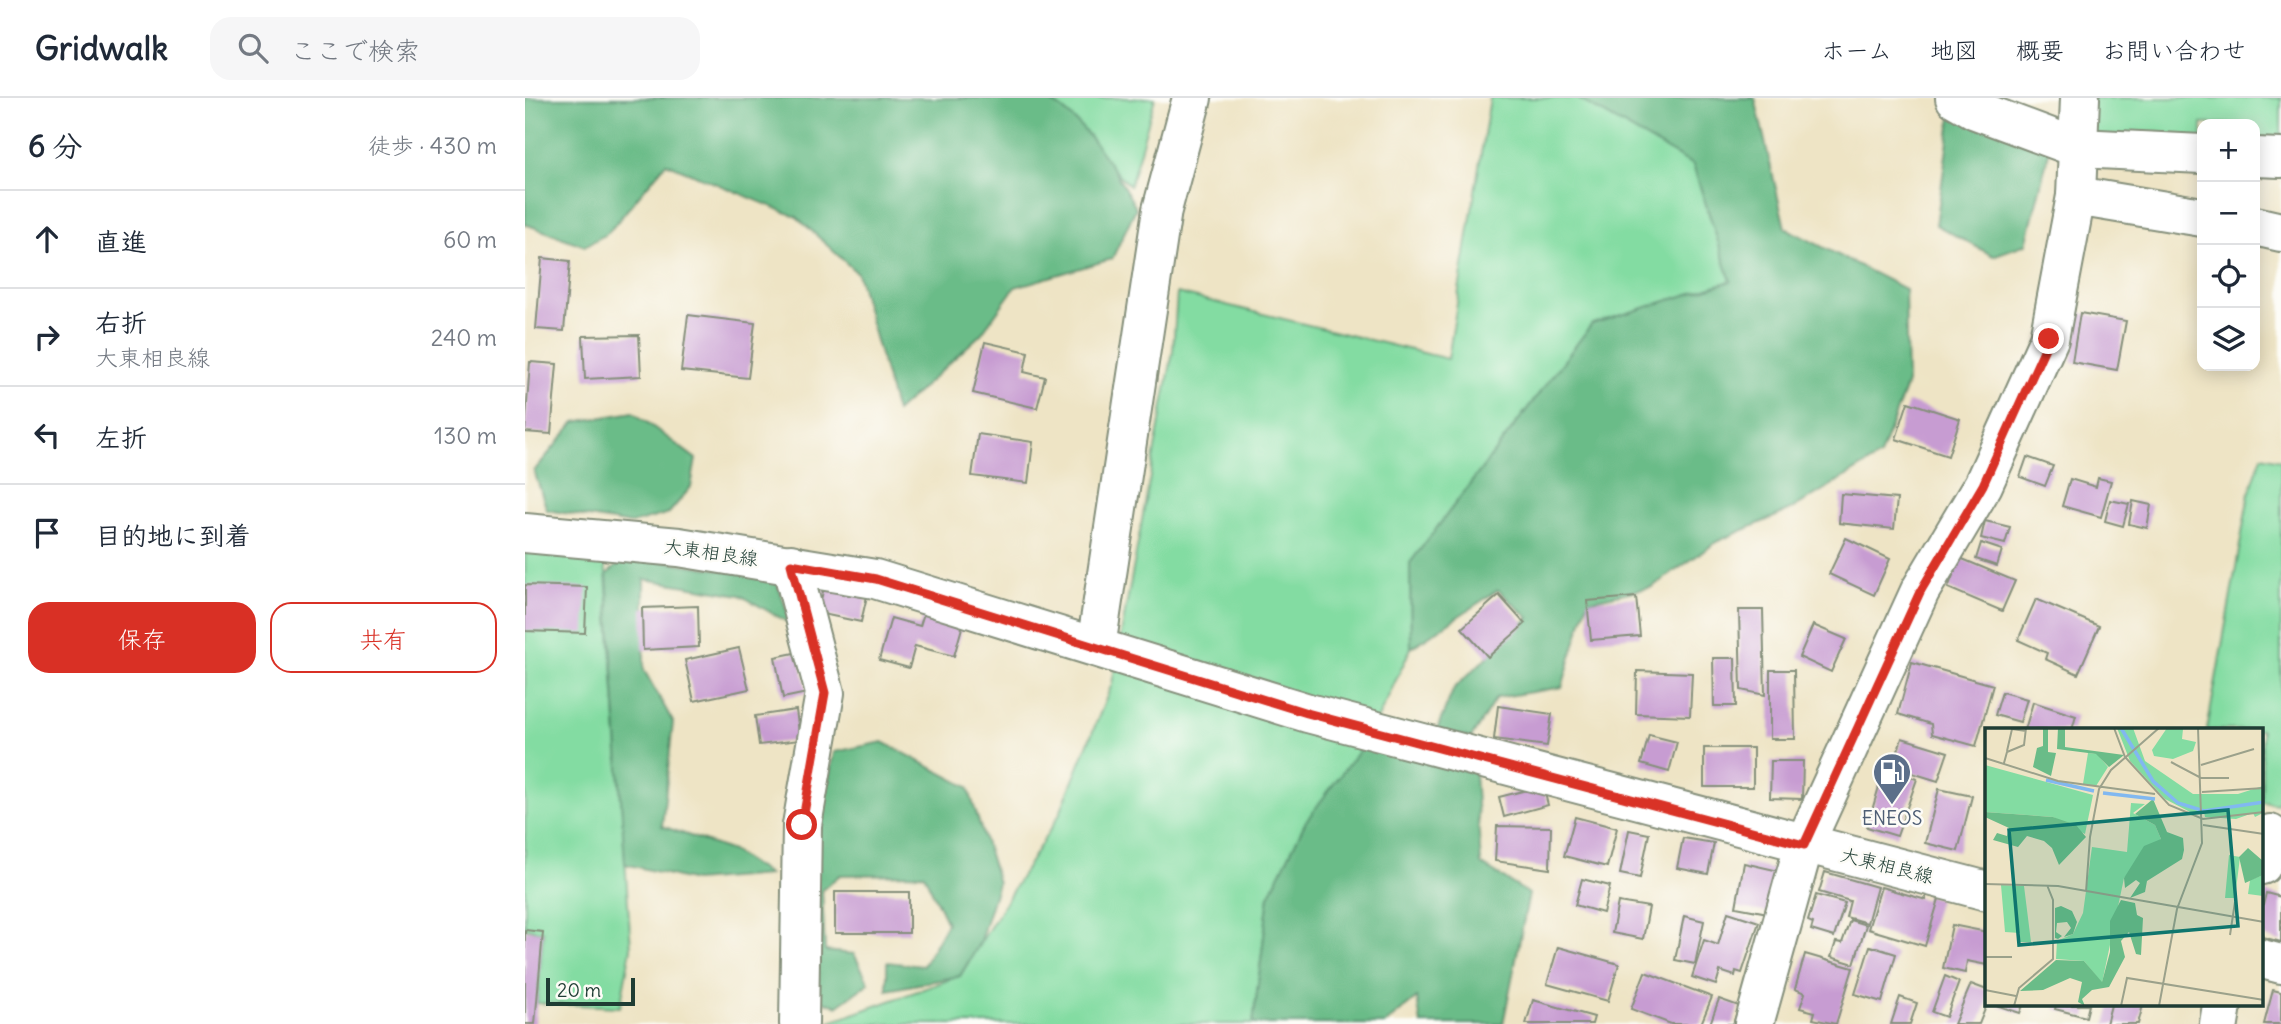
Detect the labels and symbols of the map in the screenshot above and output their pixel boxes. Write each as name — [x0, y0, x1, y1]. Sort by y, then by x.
route end — [2033, 323, 2064, 354]
street label: 大東相良線 — [662, 534, 760, 570]
inset map — [1985, 728, 2263, 1006]
fuel station icon: ENEOS — [1871, 751, 1913, 806]
place label: ENEOS — [1862, 806, 1922, 830]
route start — [786, 809, 817, 840]
street label: 大東相良線 — [1838, 842, 1936, 888]
scale bar — [546, 975, 635, 1007]

